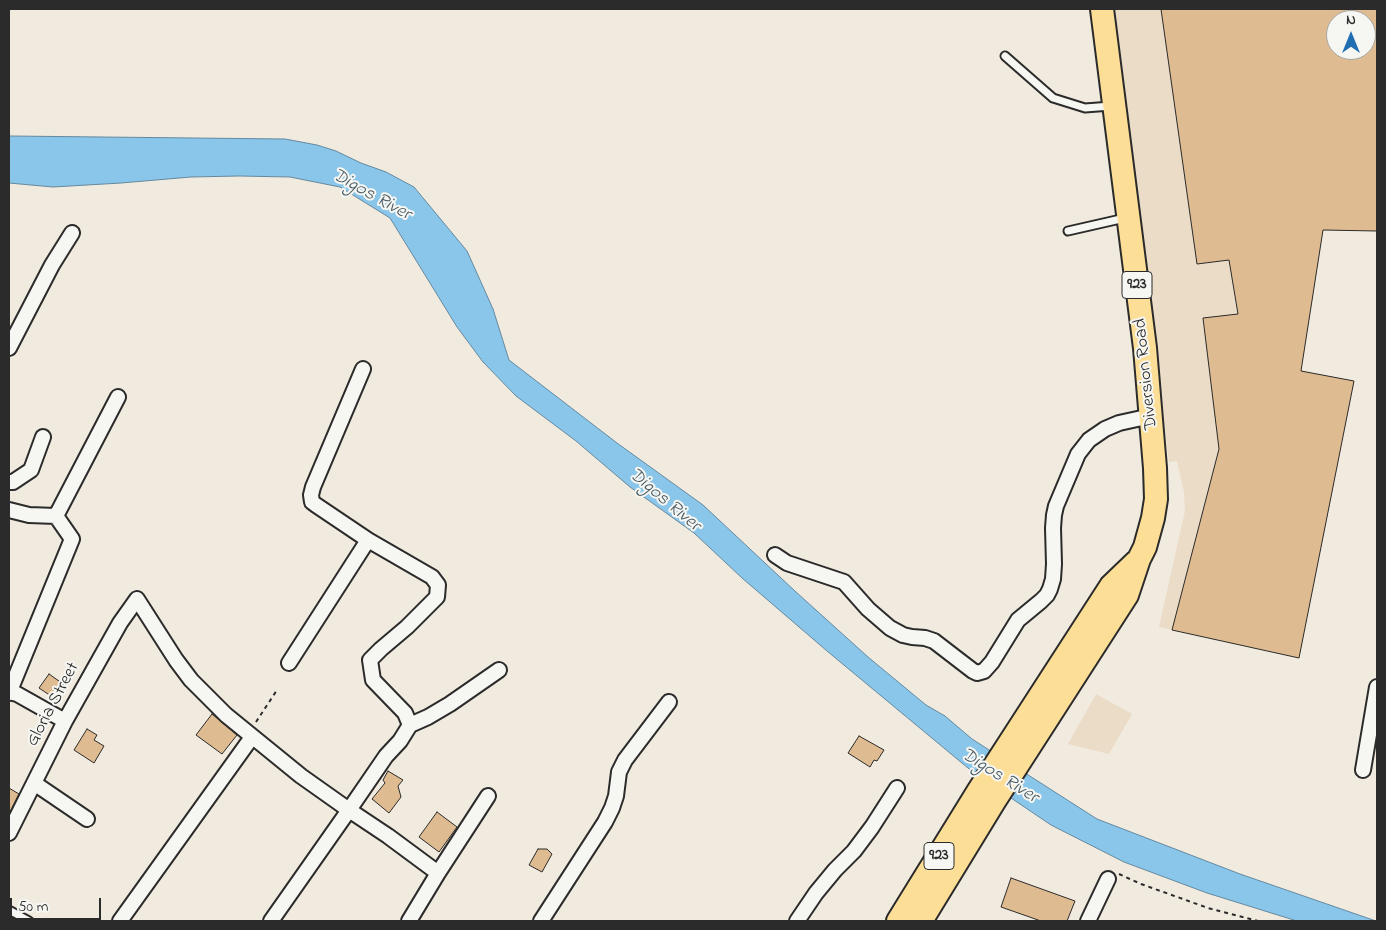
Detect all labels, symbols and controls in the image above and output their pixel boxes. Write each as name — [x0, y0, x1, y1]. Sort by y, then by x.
north arrow — [1326, 10, 1376, 60]
text: N — [1346, 10, 1356, 31]
water label: Digos River — [328, 165, 414, 227]
road number: 923 — [1122, 272, 1152, 298]
street label: Diversion Road — [1130, 317, 1164, 431]
water label: Digos River — [624, 464, 704, 538]
street label: Gloria Street — [23, 659, 85, 751]
water label: Digos River — [956, 744, 1042, 810]
road number: 923 — [924, 842, 954, 869]
scale bar — [12, 888, 104, 920]
text: 50 m — [18, 896, 48, 918]

